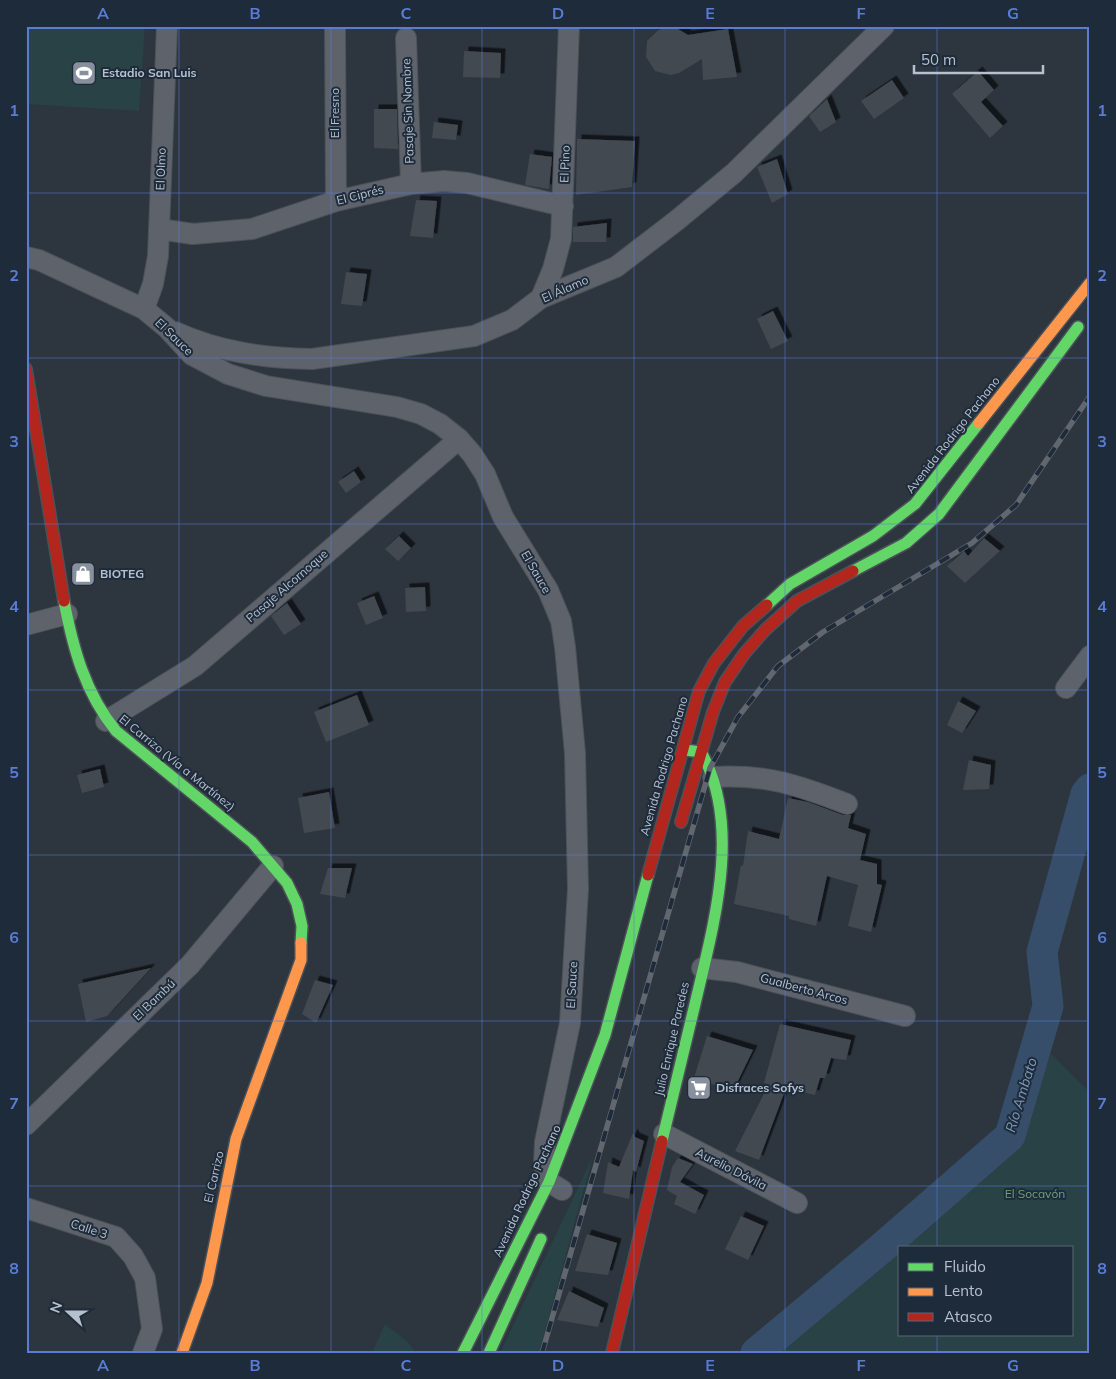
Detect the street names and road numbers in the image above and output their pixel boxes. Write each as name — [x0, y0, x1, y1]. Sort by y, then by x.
street label: Pasaje Sin Nombre — [398, 58, 417, 164]
street label: El Fresno — [327, 88, 342, 138]
street label: El Pino — [556, 145, 573, 183]
street label: El Olmo — [152, 147, 169, 191]
street label: El Ciprés — [335, 181, 385, 208]
street label: El Álamo — [539, 272, 591, 305]
street label: El Sauce — [152, 315, 196, 358]
street label: Avenida Rodrigo Pachano — [902, 373, 1003, 496]
street label: Pasaje Alcornoque — [243, 546, 331, 625]
street label: El Sauce — [518, 548, 555, 596]
street label: Avenida Rodrigo Pachano — [636, 694, 691, 837]
street label: El Carrizo (Vía a Martínez) — [116, 711, 238, 814]
street label: El Sauce — [563, 961, 580, 1009]
street label: Gualberto Arcos — [759, 970, 850, 1007]
street label: El Bambú — [129, 976, 178, 1023]
street label: Julio Enrique Paredes — [651, 980, 692, 1098]
street label: Avenida Rodrigo Pachano — [489, 1122, 564, 1259]
street label: Aurelio Dávila — [693, 1144, 769, 1193]
street label: El Carrizo — [200, 1149, 227, 1204]
street label: Calle 3 — [69, 1216, 109, 1241]

